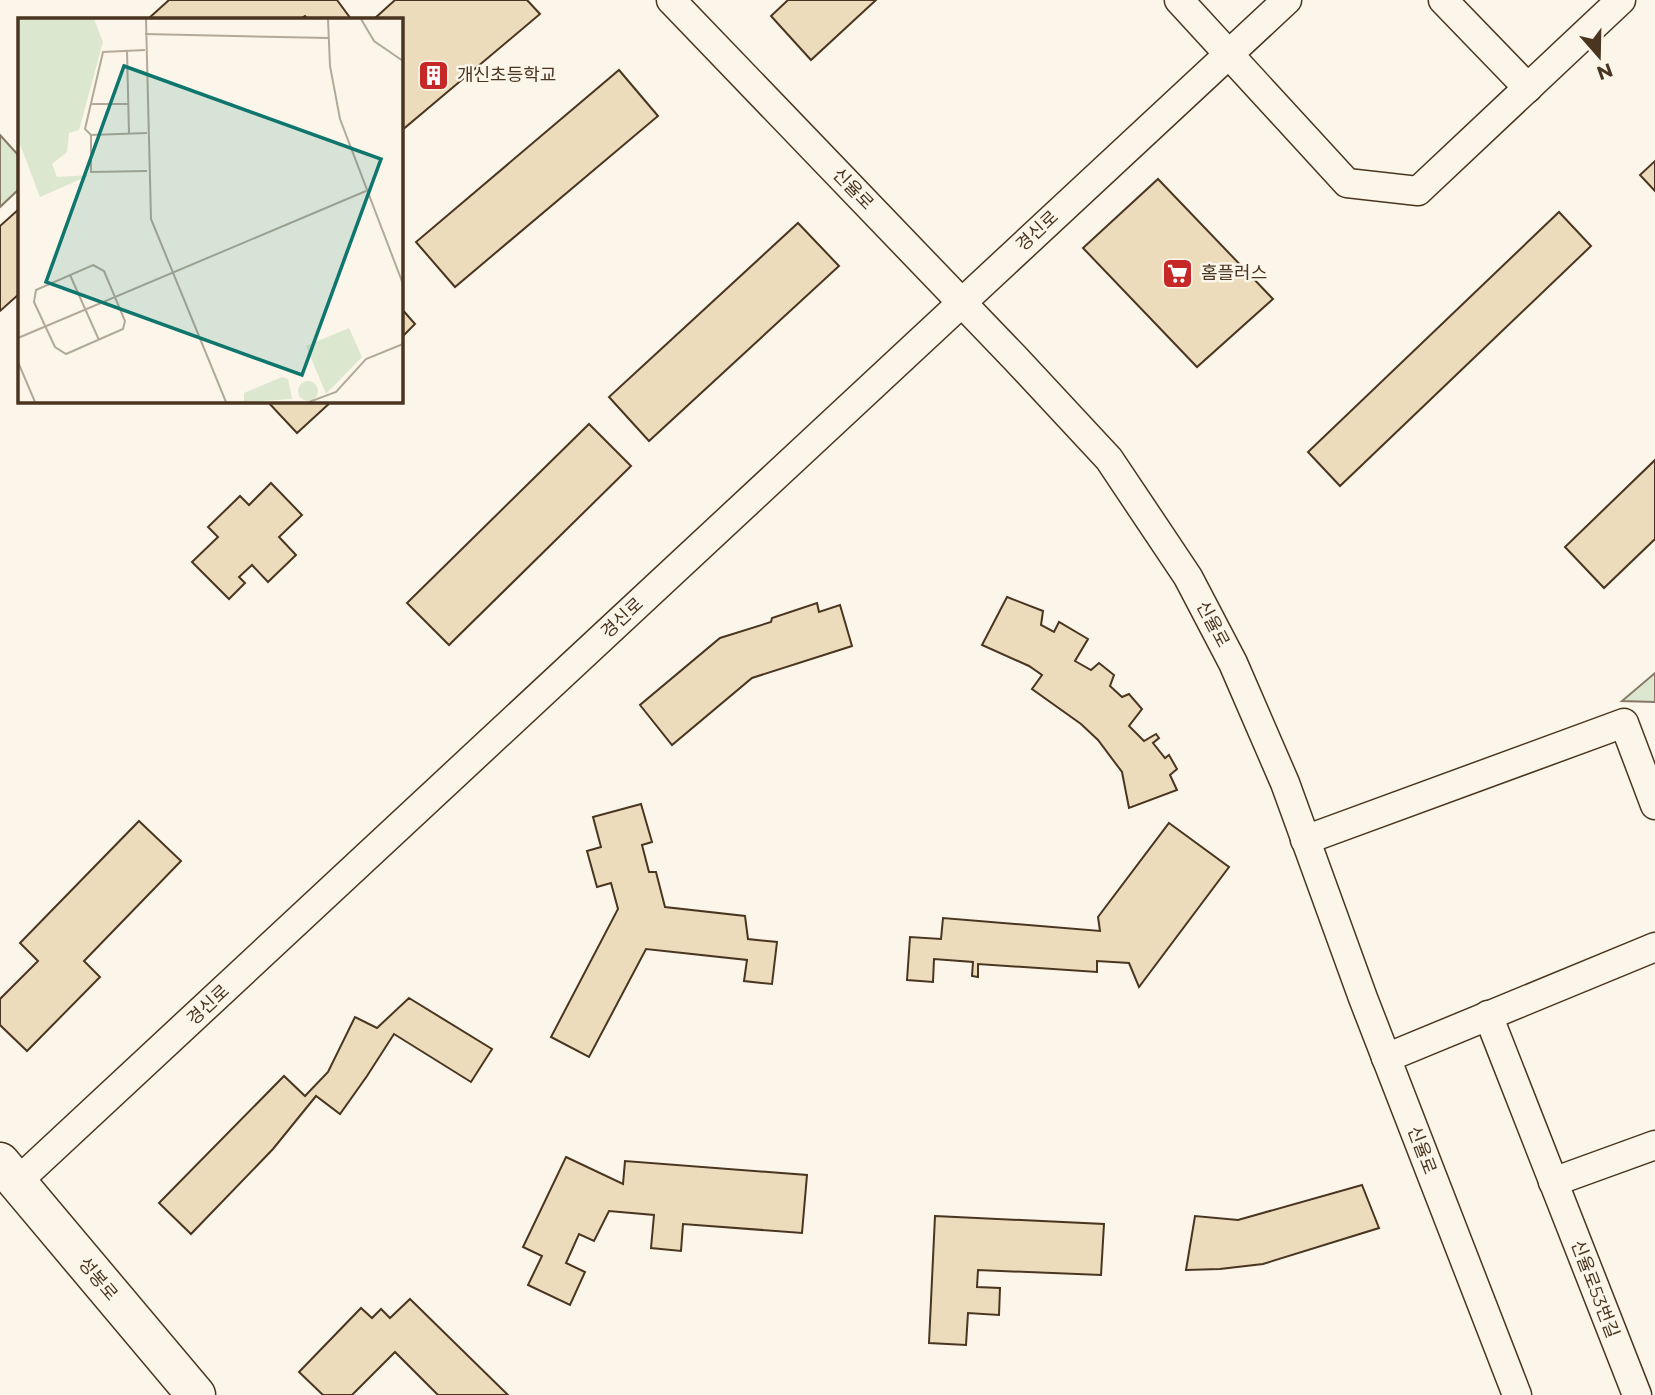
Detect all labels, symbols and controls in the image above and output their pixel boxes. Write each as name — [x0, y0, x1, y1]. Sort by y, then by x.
inset map — [18, 18, 402, 402]
north arrow — [1564, 21, 1634, 91]
building icon: 개신초등학교 — [417, 58, 451, 92]
text: N — [1593, 58, 1616, 85]
place label: 개신초등학교 — [457, 64, 556, 86]
street label: 신율로 — [828, 163, 878, 215]
street label: 경신로 — [1011, 206, 1063, 256]
supermarket icon: 홈플러스 — [1161, 256, 1195, 290]
place label: 홈플러스 — [1201, 262, 1267, 284]
street label: 경신로 — [596, 593, 648, 643]
street label: 신율로 — [1192, 597, 1234, 651]
street label: 경신로 — [182, 980, 234, 1030]
street label: 신율로 — [1403, 1123, 1441, 1177]
street label: 신율로53번길 — [1566, 1237, 1624, 1341]
street label: 성봉로 — [74, 1253, 122, 1305]

